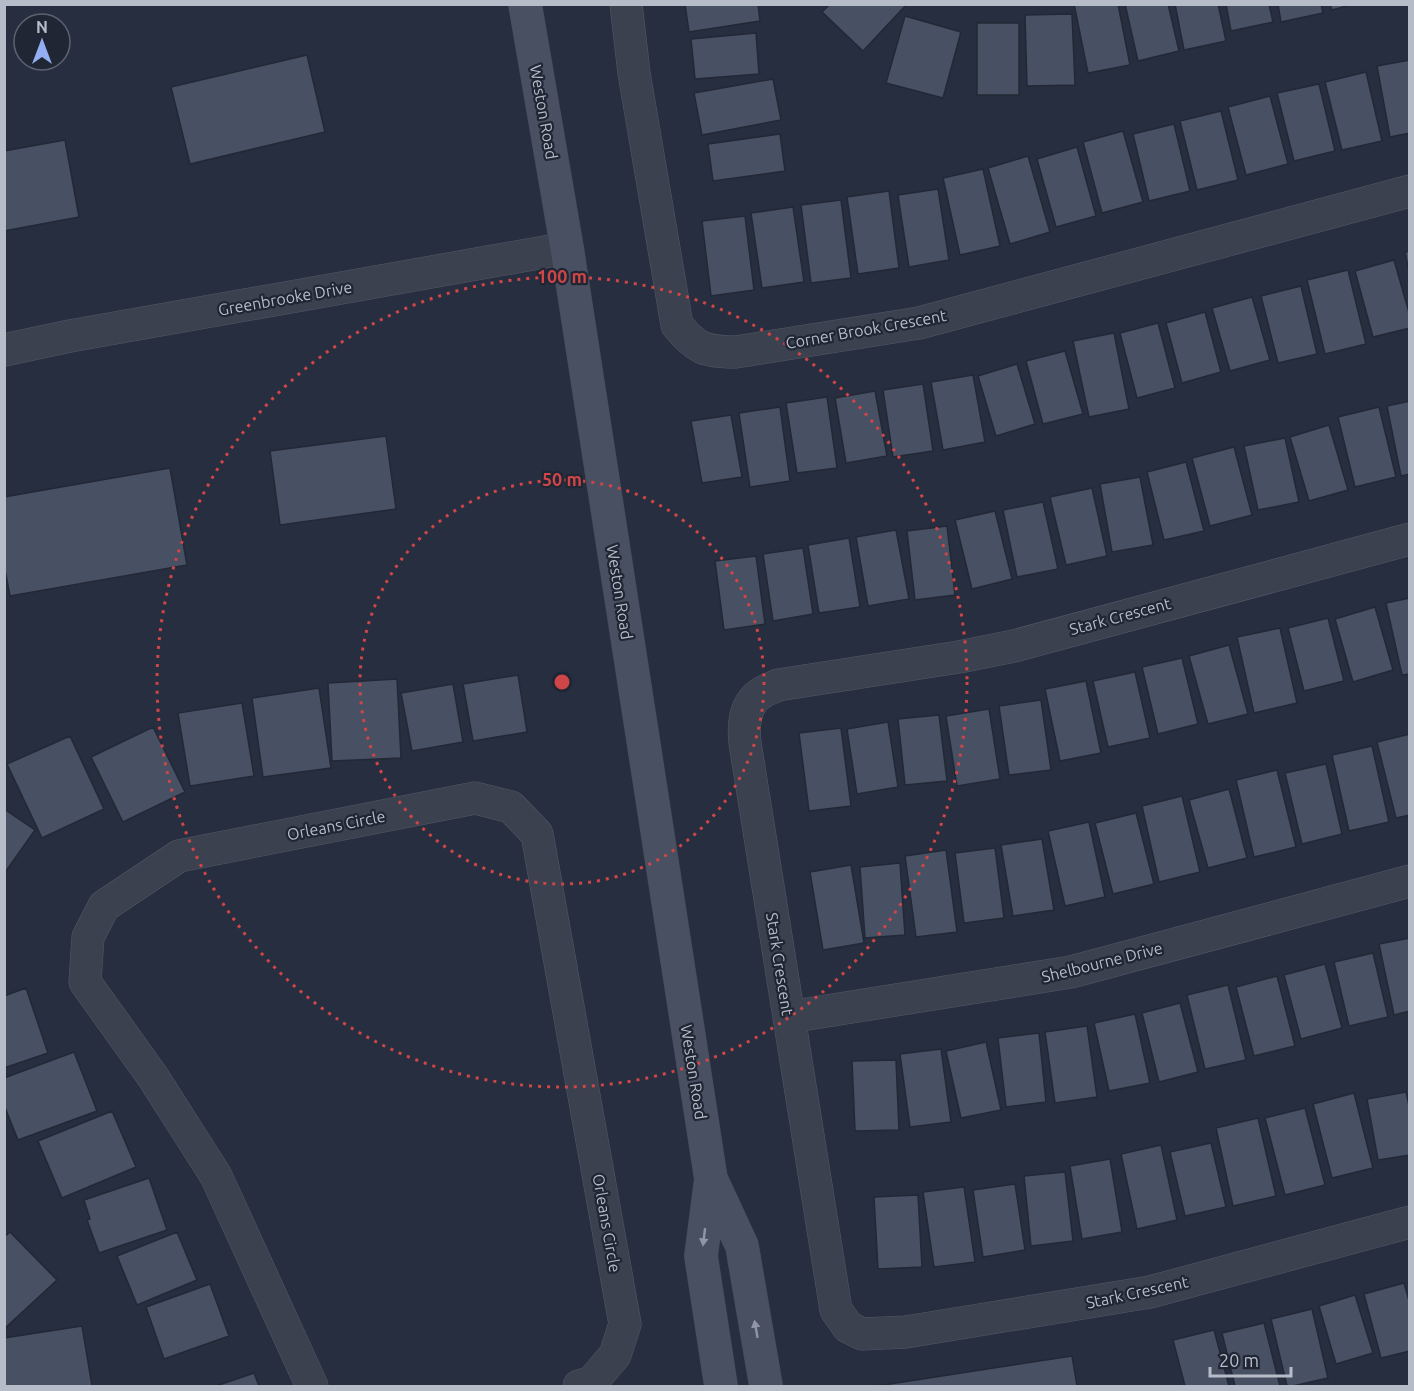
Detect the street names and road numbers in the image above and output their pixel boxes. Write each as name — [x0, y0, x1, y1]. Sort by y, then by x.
street label: Weston Road — [527, 63, 561, 161]
street label: Greenbrooke Drive — [217, 277, 353, 319]
street label: Corner Brook Crescent — [784, 306, 948, 352]
street label: Weston Road — [604, 543, 636, 641]
street label: Stark Crescent — [1067, 594, 1173, 638]
street label: Orleans Circle — [285, 807, 387, 843]
street label: Stark Crescent — [763, 911, 797, 1017]
street label: Shelbourne Drive — [1040, 938, 1164, 986]
street label: Weston Road — [678, 1023, 710, 1121]
street label: Orleans Circle — [589, 1172, 625, 1274]
street label: Stark Crescent — [1084, 1272, 1190, 1312]

